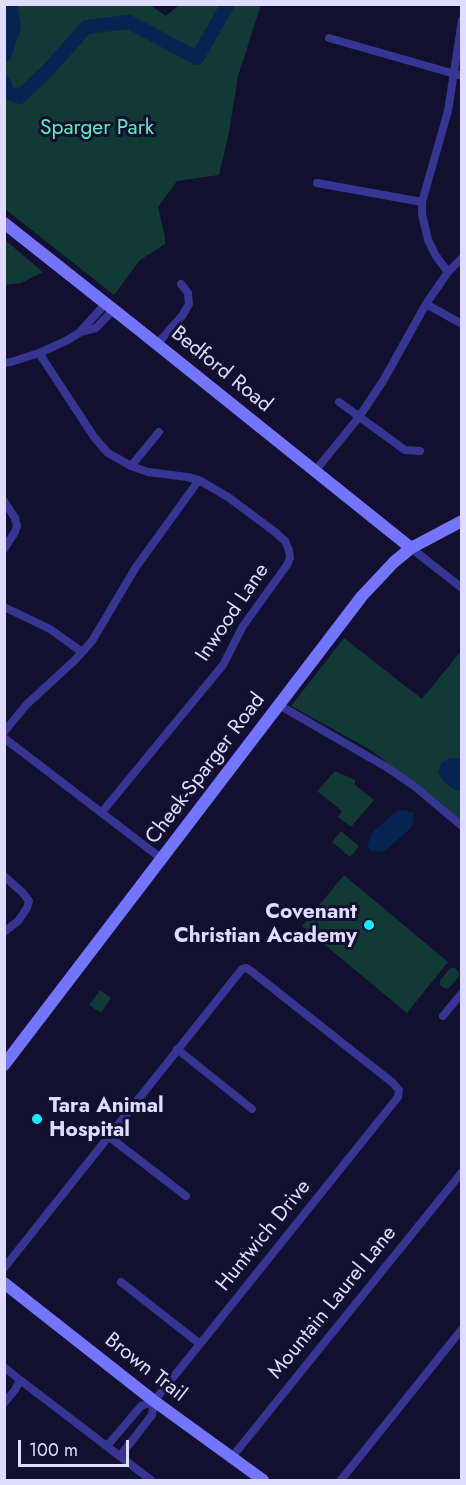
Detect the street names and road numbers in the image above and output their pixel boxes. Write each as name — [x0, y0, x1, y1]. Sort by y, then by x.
street label: Bedford Road — [165, 322, 277, 418]
street label: Inwood Lane — [191, 559, 275, 667]
street label: Cheek-Sparger Road — [141, 688, 271, 850]
street label: Huntwich Drive — [211, 1175, 317, 1297]
street label: Mountain Laurel Lane — [264, 1222, 402, 1384]
street label: Brown Trail — [99, 1328, 191, 1408]

